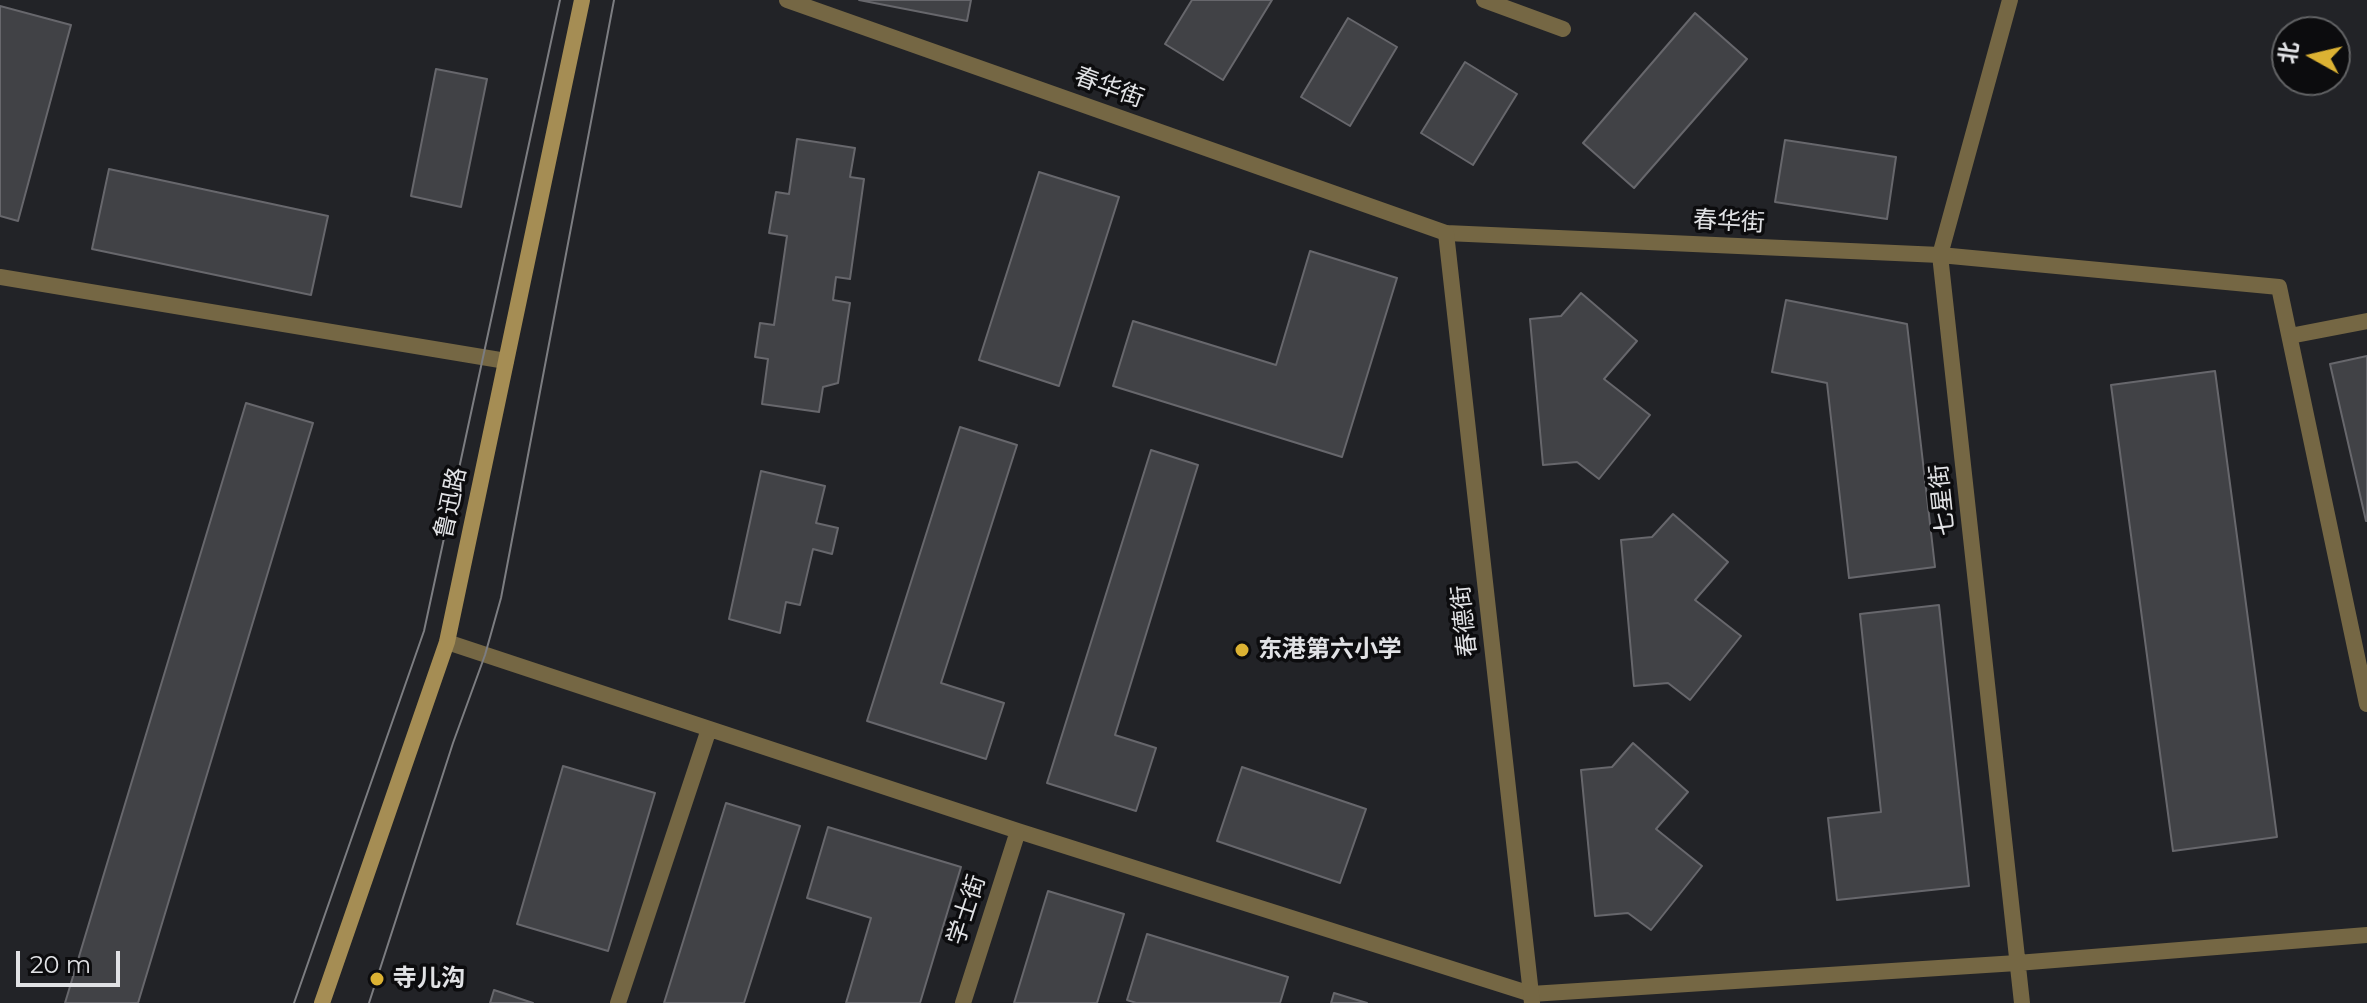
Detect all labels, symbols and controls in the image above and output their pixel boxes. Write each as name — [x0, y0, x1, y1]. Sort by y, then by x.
north arrow — [2271, 16, 2351, 96]
text: 北 — [2274, 40, 2304, 66]
street label: 春华街 — [1070, 62, 1148, 114]
street label: 春华街 — [1692, 206, 1766, 238]
street label: 七星街 — [1925, 463, 1961, 537]
street label: 鲁迅路 — [429, 465, 473, 541]
street label: 春德街 — [1447, 584, 1483, 658]
place label: 东港第六小学 — [1258, 636, 1402, 664]
marker: 东港第六小学 — [1233, 641, 1251, 659]
street label: 学士街 — [942, 871, 992, 949]
scale bar — [20, 935, 124, 985]
text: 20 m — [30, 950, 91, 979]
place label: 寺儿沟 — [393, 965, 465, 993]
marker: 寺儿沟 — [368, 970, 386, 988]

